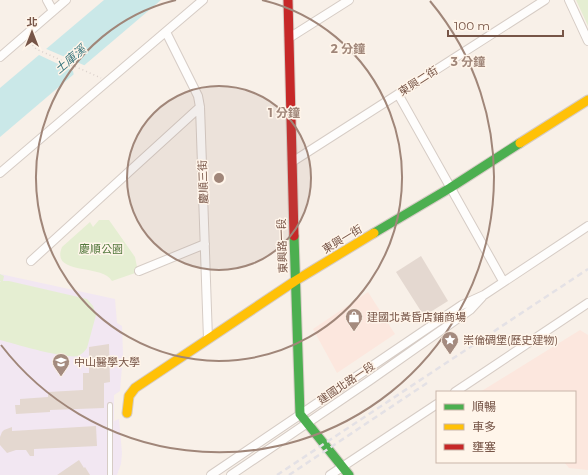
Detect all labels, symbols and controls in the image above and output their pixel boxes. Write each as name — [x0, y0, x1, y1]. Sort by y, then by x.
north arrow — [12, 12, 52, 52]
scale bar — [448, 12, 563, 38]
text: 北 — [27, 15, 38, 29]
text: 100 m — [454, 18, 490, 33]
water label: 土庫溪 — [51, 40, 90, 76]
text: 2 分鐘 — [331, 41, 365, 56]
text: 3 分鐘 — [450, 54, 485, 69]
street label: 東興二街 — [396, 63, 440, 99]
text: 1 分鐘 — [268, 105, 300, 120]
street label: 慶順三街 — [195, 160, 211, 204]
centre of rings — [212, 171, 226, 185]
street label: 東興路一段 — [274, 218, 290, 274]
street label: 東興一街 — [320, 222, 364, 256]
park label: 慶順公園 — [79, 242, 123, 256]
shop icon: 建國北黃昏店鋪商場 — [344, 307, 364, 332]
place label: 建國北黃昏店鋪商場 — [367, 310, 466, 324]
place icon: 崇倫碉堡(歷史建物) — [440, 330, 460, 355]
place label: 崇倫碉堡(歷史建物) — [463, 333, 558, 347]
school or university icon: 中山醫學大學 — [51, 352, 71, 377]
place label: 中山醫學大學 — [74, 355, 140, 369]
street label: 建國北路一段 — [315, 359, 377, 407]
legend — [436, 391, 576, 463]
text: 順暢 — [472, 399, 496, 414]
text: 車多 — [472, 419, 496, 434]
text: 壅塞 — [472, 439, 496, 454]

